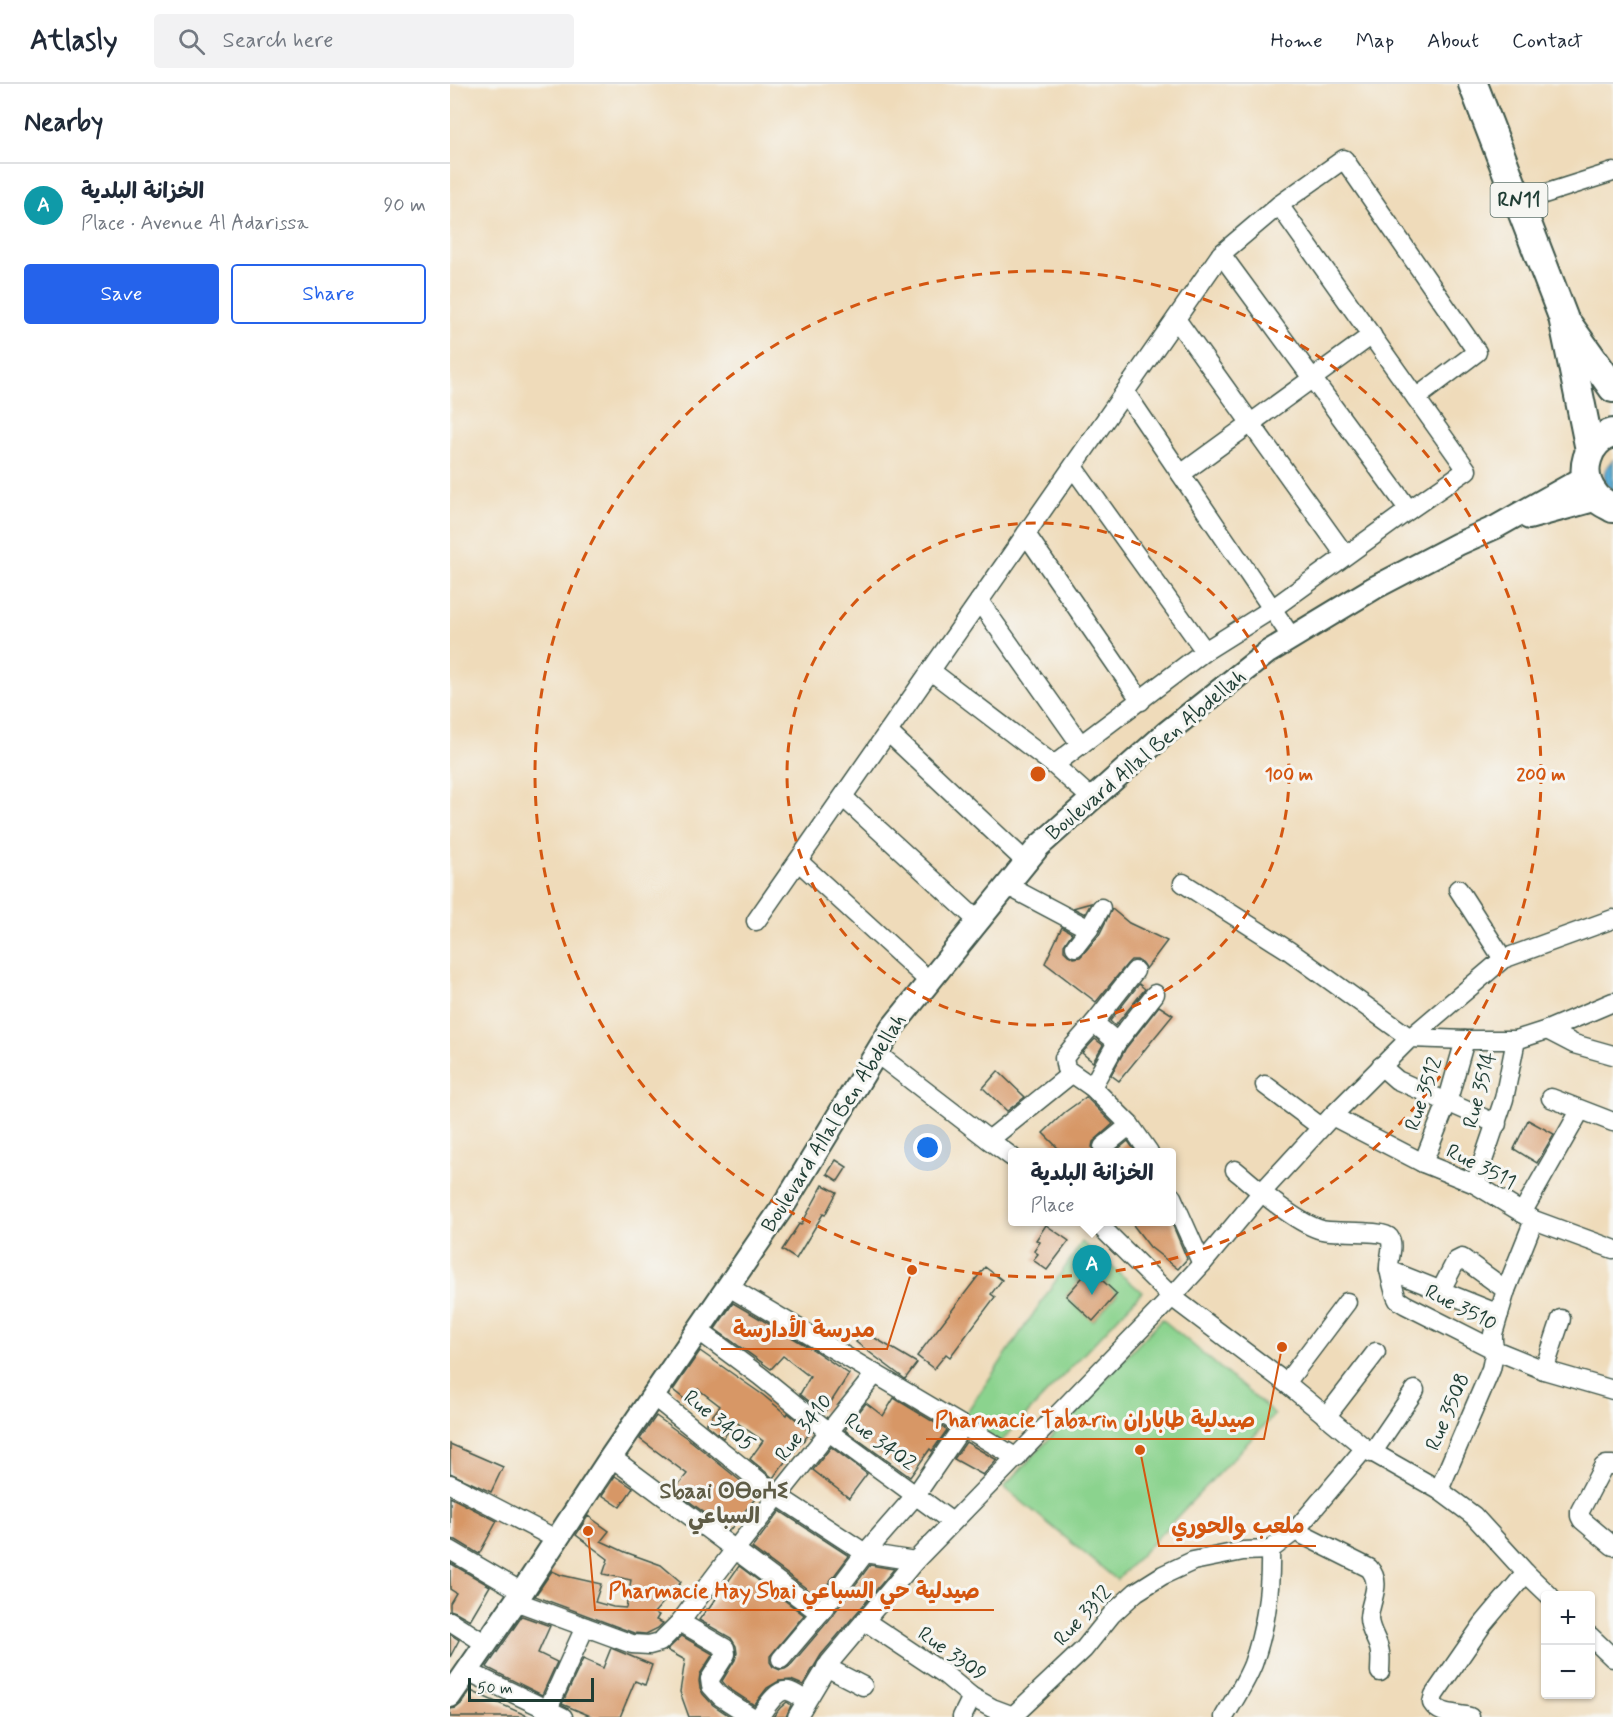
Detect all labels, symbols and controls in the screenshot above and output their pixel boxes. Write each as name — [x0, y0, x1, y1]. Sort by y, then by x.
search box — [154, 14, 574, 68]
text: Atlasly — [30, 23, 118, 60]
icon: search — [175, 25, 208, 58]
text: Search here — [223, 27, 333, 55]
text: Home — [1271, 27, 1323, 55]
text: Map — [1356, 27, 1394, 55]
text: About — [1427, 27, 1479, 55]
text: Contact — [1512, 27, 1583, 55]
text: Nearby — [24, 106, 103, 140]
text: الخزانة البلدية — [81, 178, 204, 206]
road number: RN11 — [1490, 183, 1548, 217]
text: A — [37, 192, 50, 219]
text: 90 m — [383, 192, 426, 219]
text: Place · Avenue Al Adarissa — [81, 210, 309, 237]
button: Save — [24, 264, 219, 324]
button: Share — [231, 264, 426, 324]
street label: Boulevard Allal Ben Abdellah — [1040, 663, 1252, 847]
text: 100 m — [1265, 763, 1313, 787]
text: 200 m — [1516, 763, 1566, 787]
centre of rings — [1028, 764, 1048, 784]
street label: Boulevard Allal Ben Abdellah — [755, 1008, 913, 1238]
street label: Rue 3514 — [1456, 1049, 1504, 1131]
street label: Rue 3512 — [1398, 1054, 1450, 1134]
your location — [913, 1133, 942, 1162]
street label: Rue 3511 — [1441, 1137, 1521, 1197]
popup — [1008, 1148, 1176, 1226]
text: الخزانة البلدية — [1030, 1160, 1154, 1188]
text: Place — [1030, 1192, 1074, 1219]
pin: A — [1072, 1246, 1112, 1295]
street label: Rue 3510 — [1420, 1278, 1502, 1338]
callout: مدرسة الأدارسة — [721, 1309, 887, 1349]
text: مدرسة الأدارسة — [733, 1315, 875, 1345]
street label: Rue 3508 — [1419, 1369, 1477, 1455]
street label: Rue 3405 — [677, 1384, 761, 1458]
street label: Rue 3410 — [769, 1388, 839, 1468]
callout: Pharmacie Tabarin صيدلية طاباران — [926, 1399, 1264, 1439]
street label: Rue 3402 — [839, 1407, 921, 1477]
text: Pharmacie Tabarin صيدلية طاباران — [935, 1407, 1255, 1435]
district label: Sbaai ⵙⴱⴰⵄⵉ السباعي — [659, 1478, 789, 1535]
callout: ملعب والحوري — [1159, 1506, 1316, 1546]
text: ملعب والحوري — [1171, 1513, 1305, 1542]
callout: Pharmacie Hay Sbai صيدلية حي السباعي — [595, 1570, 994, 1610]
text: Pharmacie Hay Sbai صيدلية حي السباعي — [608, 1578, 980, 1610]
street label: Rue 3312 — [1048, 1580, 1118, 1652]
map controls — [1541, 1591, 1595, 1699]
button: + — [1541, 1591, 1595, 1645]
street label: Rue 3309 — [912, 1620, 992, 1688]
button: − — [1541, 1645, 1595, 1699]
scale bar — [468, 1675, 594, 1702]
text: 50 m — [477, 1678, 513, 1699]

